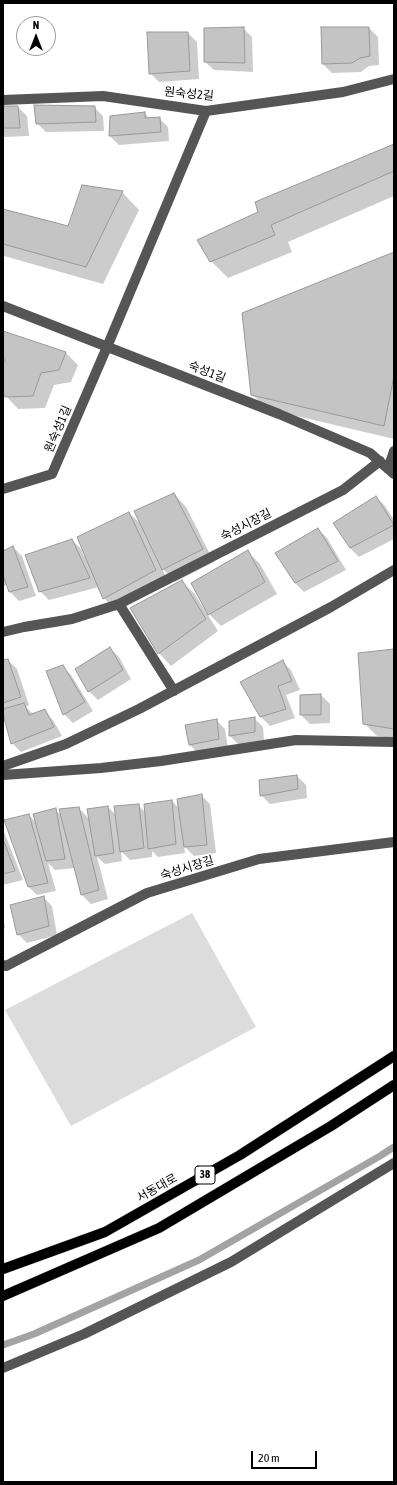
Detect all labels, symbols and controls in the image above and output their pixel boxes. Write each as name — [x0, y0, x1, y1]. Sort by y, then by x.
north arrow — [16, 16, 56, 56]
text: N — [33, 19, 39, 31]
street label: 원숙성2길 — [164, 85, 214, 103]
street label: 숙성1길 — [186, 358, 228, 386]
street label: 원숙성1길 — [42, 403, 74, 455]
street label: 숙성시장길 — [218, 506, 274, 544]
street label: 숙성시장길 — [159, 853, 215, 883]
road number: 38 — [195, 1166, 215, 1184]
street label: 서동대로 — [134, 1171, 180, 1205]
scale bar — [253, 1443, 319, 1469]
text: 20 m — [258, 1451, 280, 1465]

